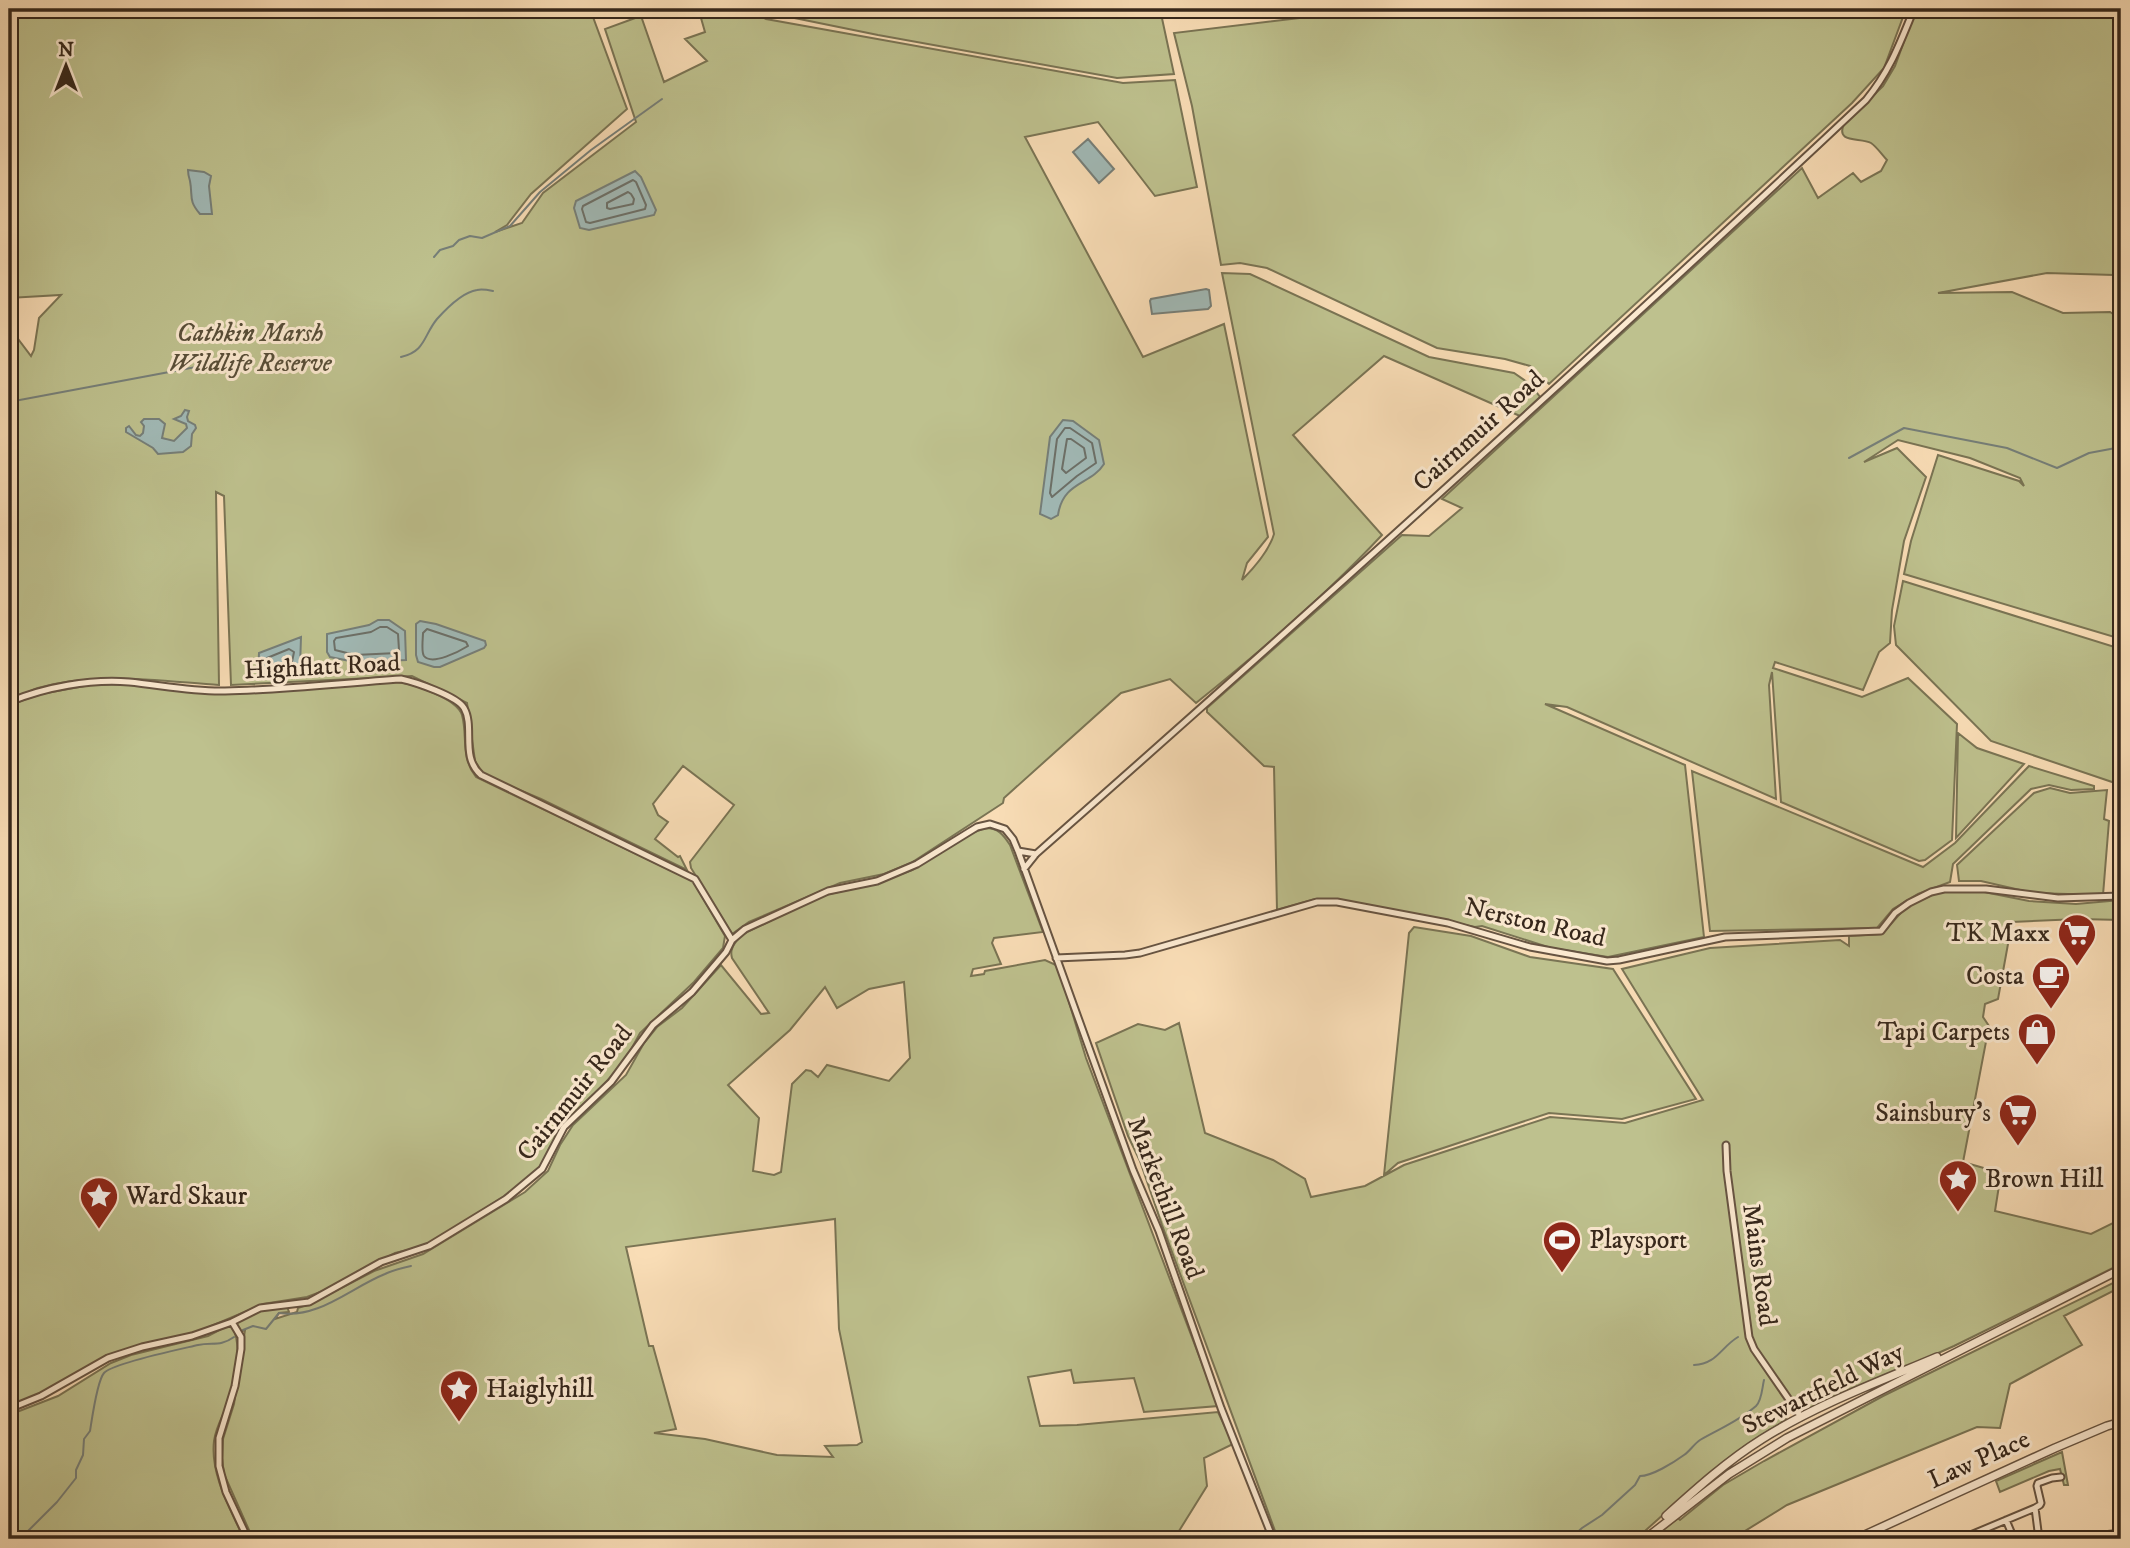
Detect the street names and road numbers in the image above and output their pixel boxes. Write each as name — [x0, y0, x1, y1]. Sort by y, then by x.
street label: Cairnmuir Road — [1406, 363, 1552, 499]
street label: Highflatt Road — [243, 646, 401, 688]
street label: Nerston Road — [1461, 891, 1609, 955]
street label: Cairnmuir Road — [510, 1018, 640, 1168]
street label: Markethill Road — [1119, 1112, 1211, 1284]
street label: Mains Road — [1734, 1202, 1784, 1328]
street label: Stewartfield Way — [1737, 1335, 1910, 1442]
street label: Law Place — [1923, 1423, 2035, 1497]

